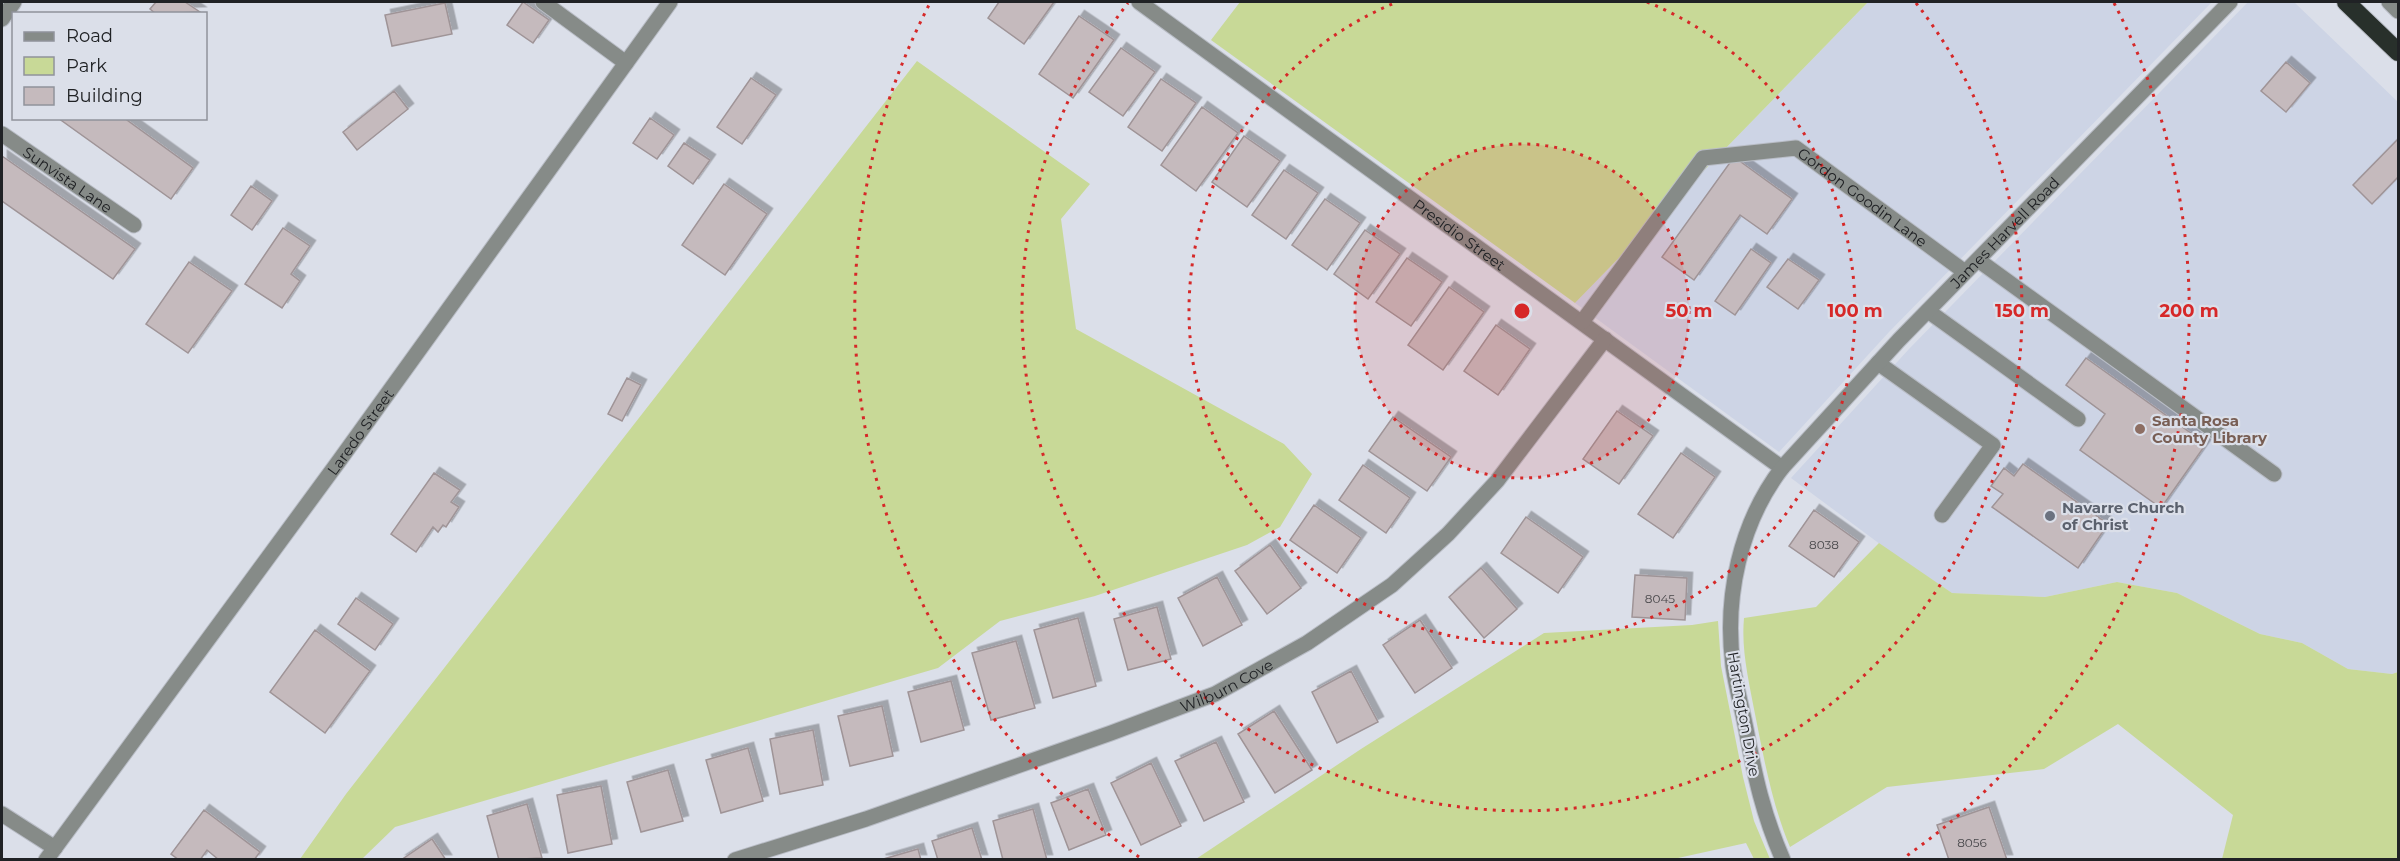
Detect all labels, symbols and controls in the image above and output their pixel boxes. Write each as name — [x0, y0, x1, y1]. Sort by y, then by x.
legend — [12, 12, 207, 120]
text: Road — [66, 25, 113, 47]
text: Park — [66, 55, 107, 77]
text: Building — [66, 85, 143, 107]
street label: Sunvista Lane — [20, 142, 116, 217]
street label: Gordon Goodin Lane — [1794, 143, 1931, 251]
street label: James Harvell Road — [1945, 173, 2063, 293]
street label: Presidio Street — [1410, 195, 1510, 274]
text: 50 m — [1666, 300, 1712, 322]
text: 100 m — [1827, 300, 1883, 322]
text: 150 m — [1995, 300, 2049, 322]
text: 200 m — [2159, 300, 2219, 322]
centre of rings — [1512, 301, 1532, 321]
street label: Laredo Street — [323, 385, 397, 479]
place label: Santa Rosa County Library — [2152, 411, 2268, 447]
marker: Santa Rosa County Library — [2133, 422, 2147, 436]
place label: Navarre Church of Christ — [2062, 498, 2185, 534]
marker: Navarre Church of Christ — [2043, 509, 2057, 523]
house number: 8038 — [1809, 537, 1839, 552]
house number: 8045 — [1645, 591, 1675, 606]
street label: Hartington Drive — [1724, 650, 1764, 778]
street label: Wilburn Cove — [1177, 654, 1276, 716]
house number: 8056 — [1957, 835, 1987, 850]

